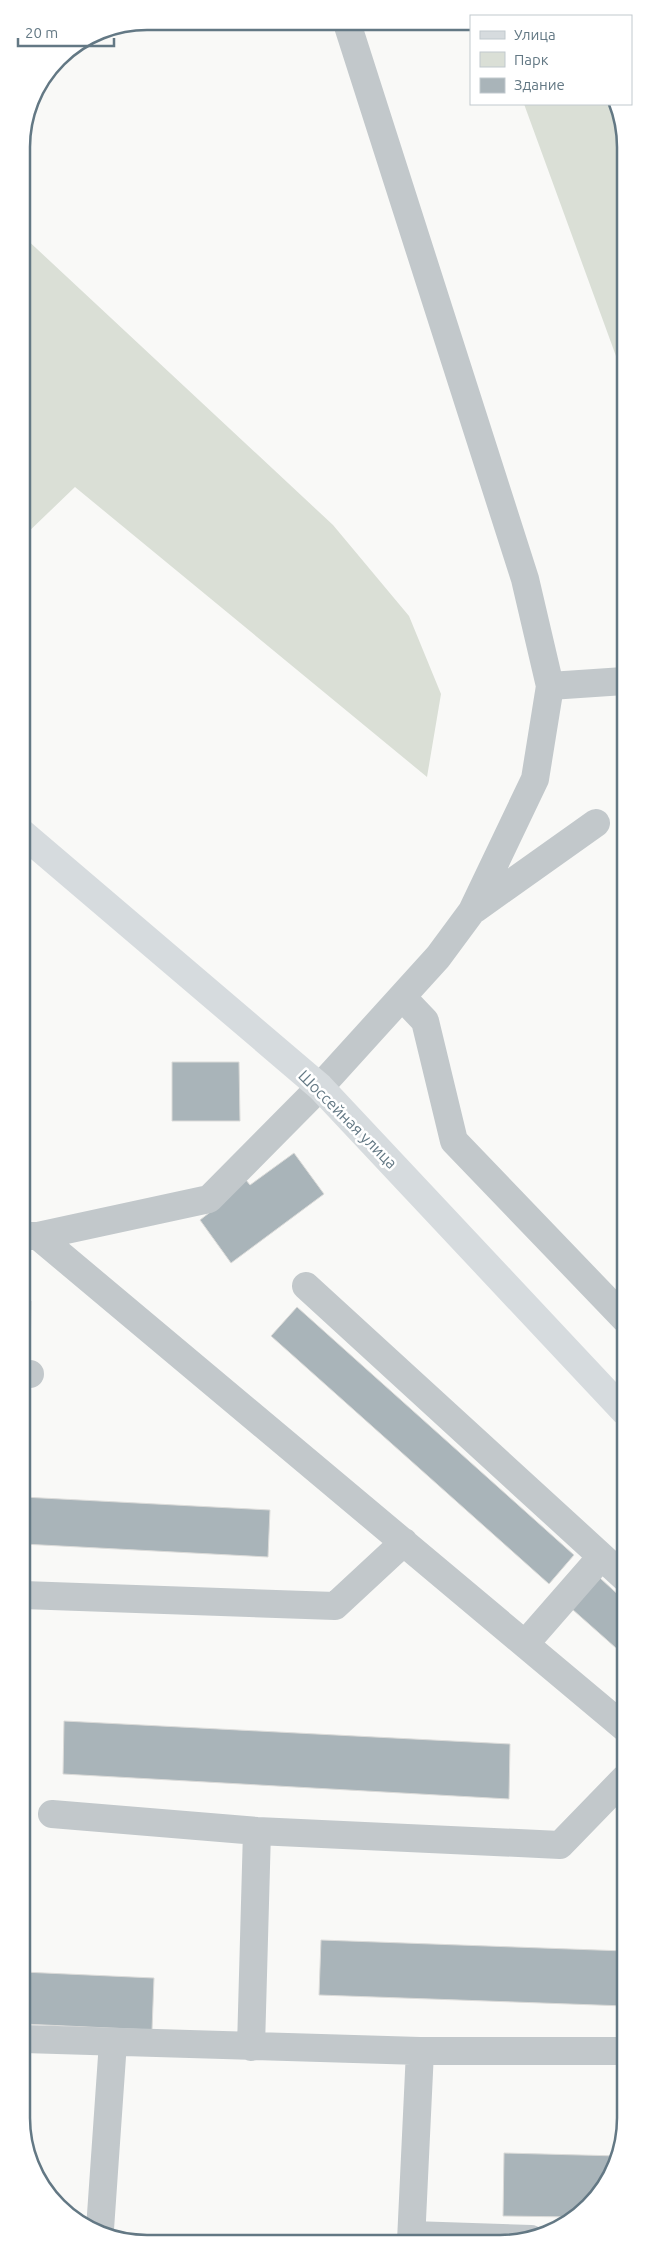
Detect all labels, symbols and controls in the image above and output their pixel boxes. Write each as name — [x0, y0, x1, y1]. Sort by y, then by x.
scale bar — [18, 15, 114, 47]
legend — [470, 15, 632, 105]
text: 20 m — [25, 24, 58, 41]
text: Улица — [514, 26, 556, 43]
text: Парк — [514, 51, 549, 68]
text: Здание — [514, 76, 565, 93]
street label: Шоссейная улица — [295, 1066, 401, 1172]

